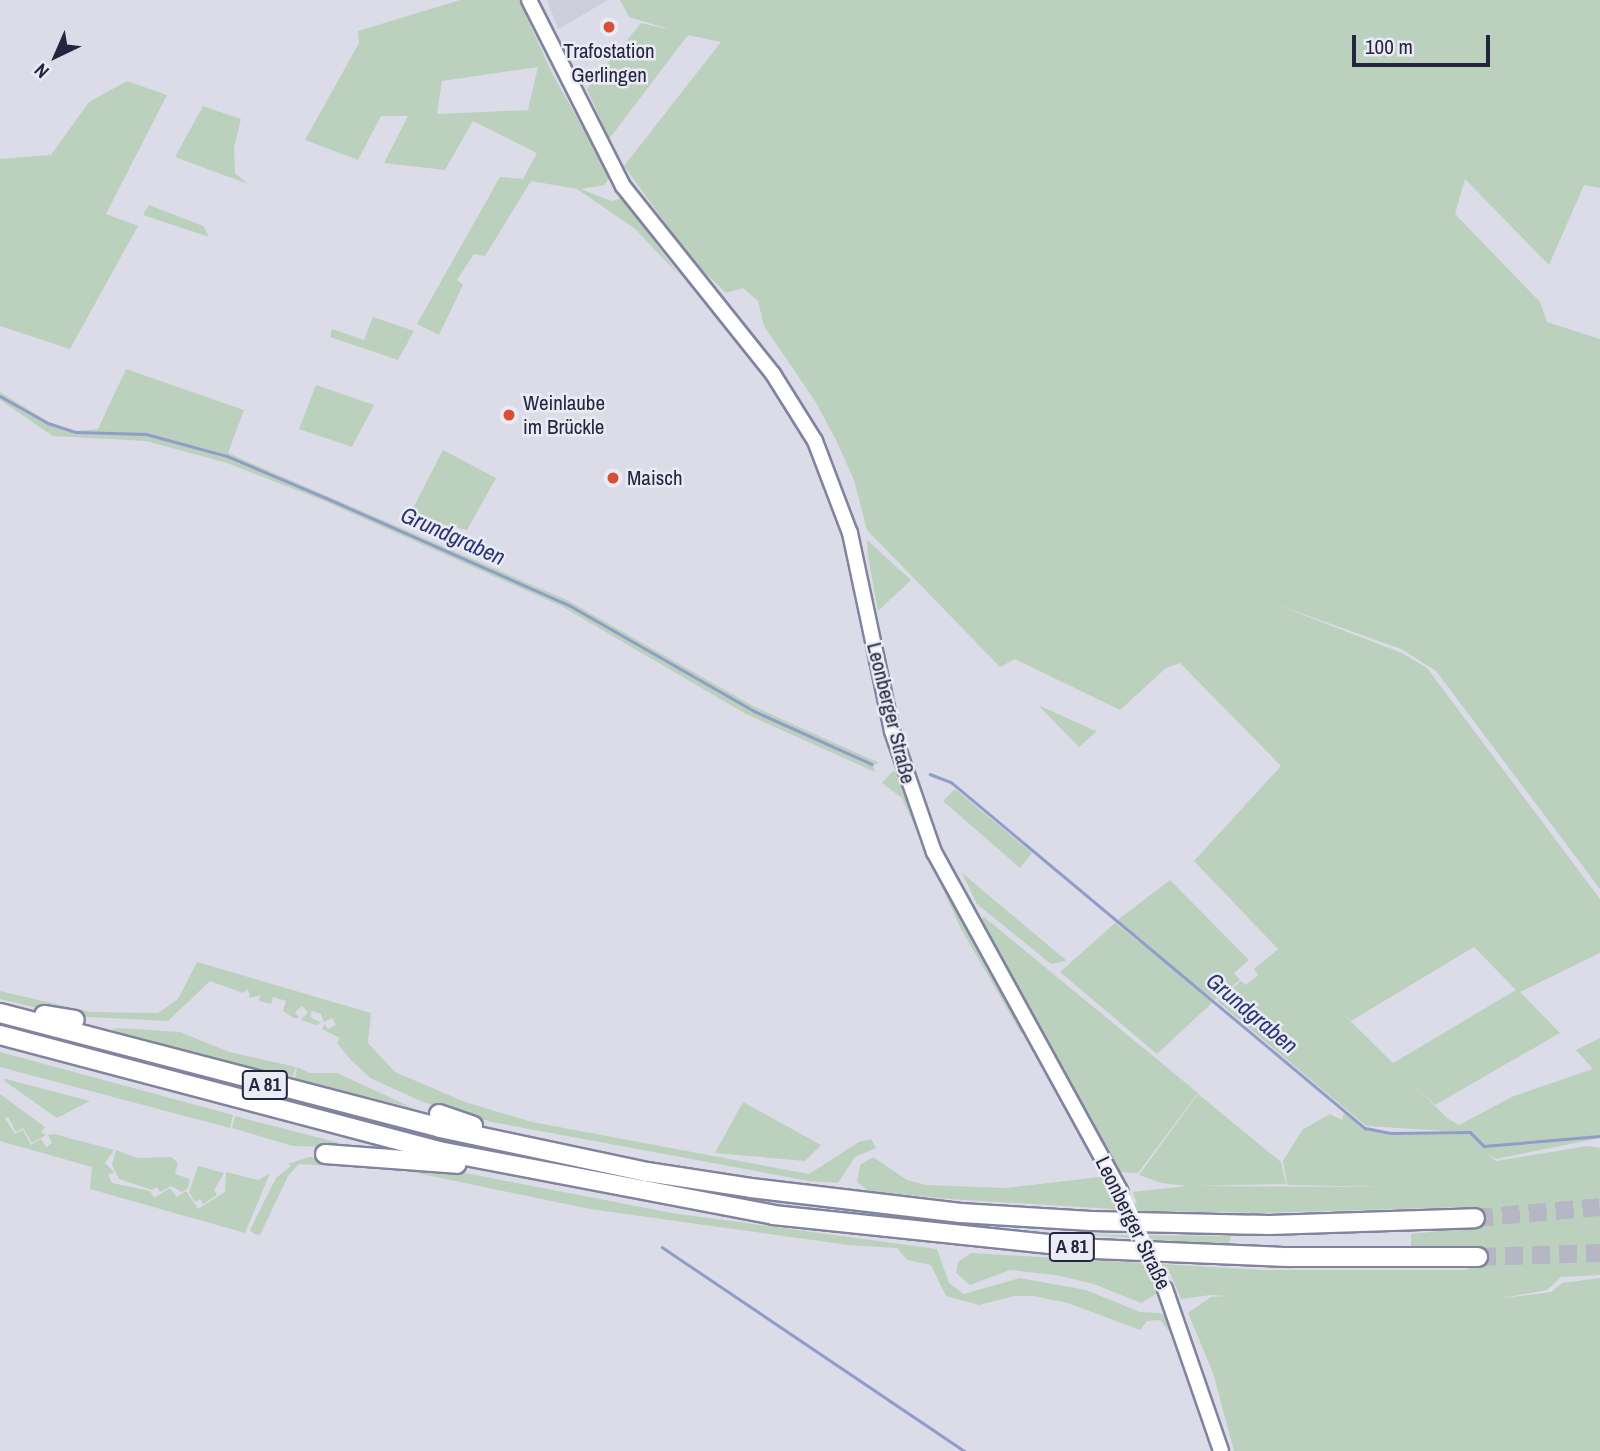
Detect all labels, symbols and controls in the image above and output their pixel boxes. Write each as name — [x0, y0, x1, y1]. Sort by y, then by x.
marker: Trafostation Gerlingen — [601, 19, 617, 35]
north arrow — [21, 21, 91, 91]
scale bar — [1355, 21, 1493, 65]
text: 100 m — [1365, 32, 1413, 61]
place label: Trafostation Gerlingen — [563, 38, 655, 88]
text: N — [28, 58, 54, 84]
place label: Weinlaube im Brückle — [523, 390, 605, 440]
marker: Weinlaube im Brückle — [501, 407, 517, 423]
place label: Maisch — [627, 465, 683, 491]
marker: Maisch — [605, 470, 621, 486]
water label: Grundgraben — [397, 501, 509, 571]
street label: Leonberger Straße — [861, 640, 921, 786]
water label: Grundgraben — [1201, 967, 1303, 1059]
road number: A 81 — [240, 1070, 290, 1100]
street label: Leonberger Straße — [1090, 1153, 1176, 1293]
road number: A 81 — [1048, 1232, 1096, 1262]

